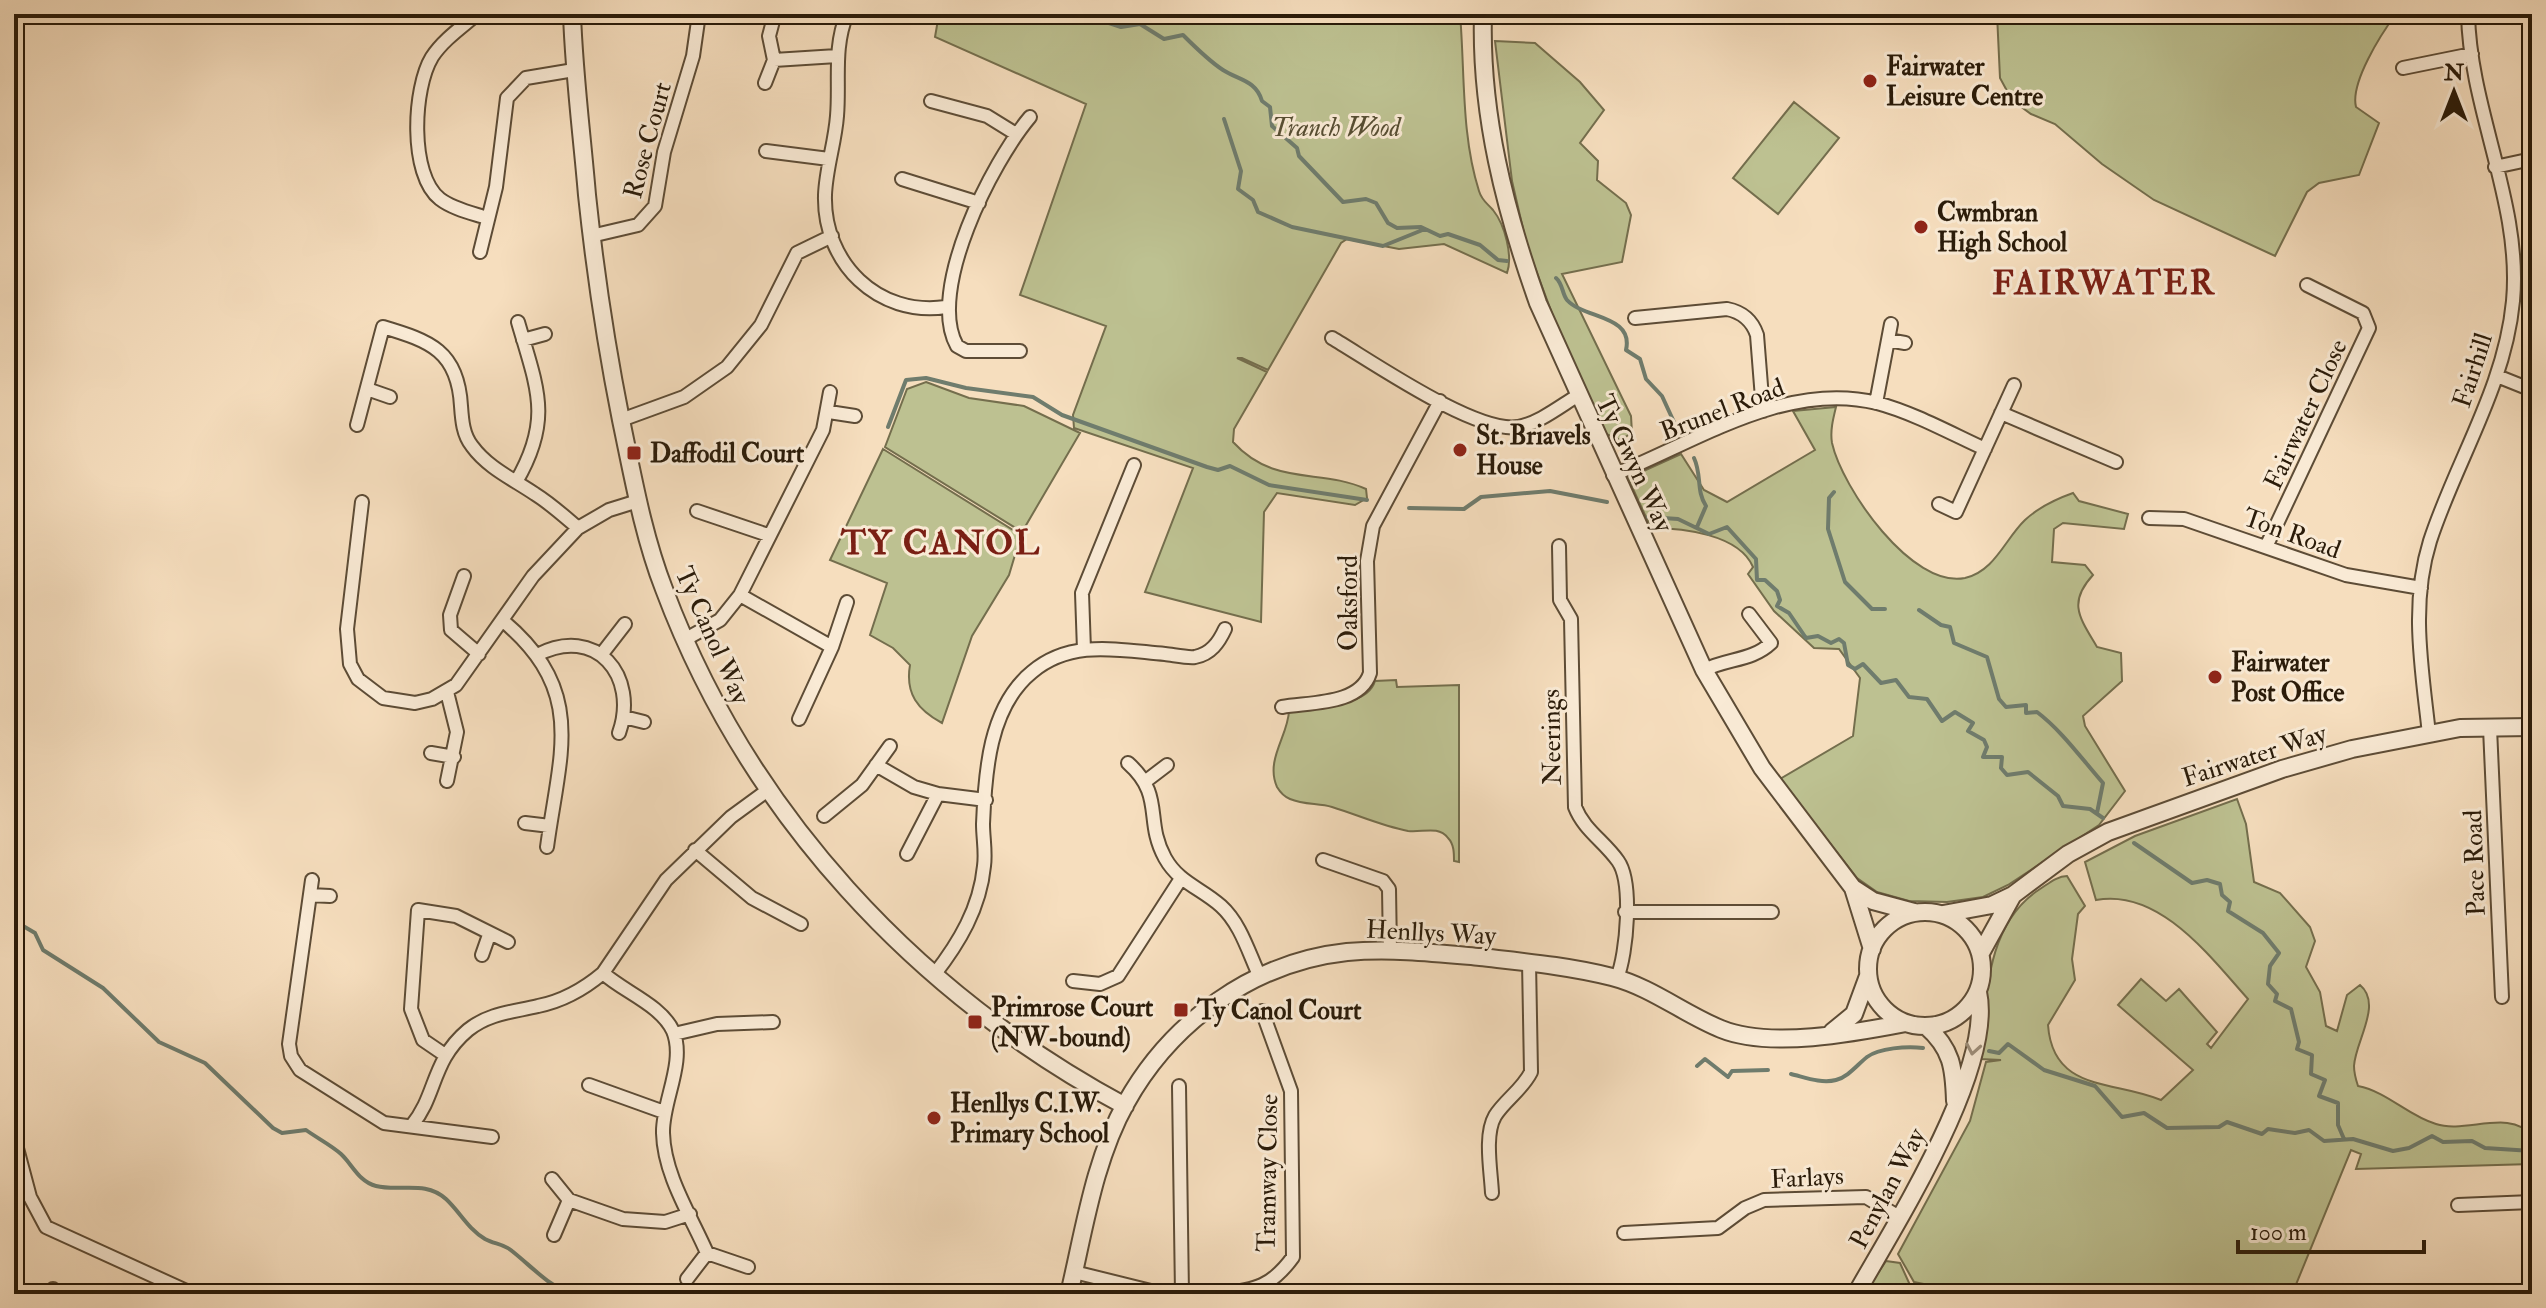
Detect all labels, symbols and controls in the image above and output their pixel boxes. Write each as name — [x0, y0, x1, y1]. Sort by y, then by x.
place label: Fairwater Leisure Centre — [1886, 51, 2043, 113]
north arrow — [2414, 52, 2494, 132]
text: N — [2443, 59, 2464, 87]
marker: Fairwater Leisure Centre — [1861, 72, 1879, 90]
street label: Rose Court — [617, 79, 679, 202]
park label: Tranch Wood — [1272, 112, 1402, 144]
place label: Cwmbran High School — [1937, 197, 2068, 260]
marker: Cwmbran High School — [1912, 218, 1930, 236]
district label: FAIRWATER — [1992, 262, 2216, 305]
street label: Fairhill — [2446, 329, 2500, 412]
street label: Fairwater Close — [2257, 334, 2355, 495]
street label: Brunel Road — [1656, 371, 1789, 448]
street label: Ty Gwyn Way — [1588, 390, 1680, 538]
place label: St. Briavels House — [1476, 420, 1591, 482]
place label: Daffodil Court — [650, 438, 805, 470]
marker: St. Briavels House — [1451, 441, 1469, 459]
marker: Daffodil Court — [625, 444, 643, 462]
street label: Ton Road — [2238, 502, 2345, 566]
district label: TY CANOL — [840, 522, 1041, 565]
street label: Oaksford — [1333, 555, 1365, 651]
street label: Ty Canol Way — [668, 562, 757, 710]
place label: Fairwater Post Office — [2231, 647, 2344, 709]
marker: Fairwater Post Office — [2206, 668, 2224, 686]
street label: Neerings — [1535, 689, 1569, 785]
street label: Fairwater Way — [2178, 717, 2331, 794]
street label: Pace Road — [2457, 809, 2493, 917]
street label: Henllys Way — [1365, 914, 1497, 952]
place label: Primrose Court (NW-bound) — [991, 992, 1154, 1054]
place label: Ty Canol Court — [1196, 995, 1362, 1028]
marker: Ty Canol Court — [1172, 1001, 1190, 1019]
marker: Primrose Court (NW-bound) — [966, 1013, 984, 1031]
one-way arrow — [1966, 1042, 1983, 1055]
place label: Henllys C.I.W. Primary School — [950, 1088, 1110, 1151]
street label: Tramway Close — [1251, 1094, 1285, 1252]
marker: Henllys C.I.W. Primary School — [925, 1109, 943, 1127]
street label: Penylan Way — [1843, 1122, 1933, 1254]
street label: Farlays — [1770, 1160, 1845, 1196]
scale bar — [2238, 1204, 2424, 1254]
text: 100 m — [2250, 1217, 2307, 1248]

